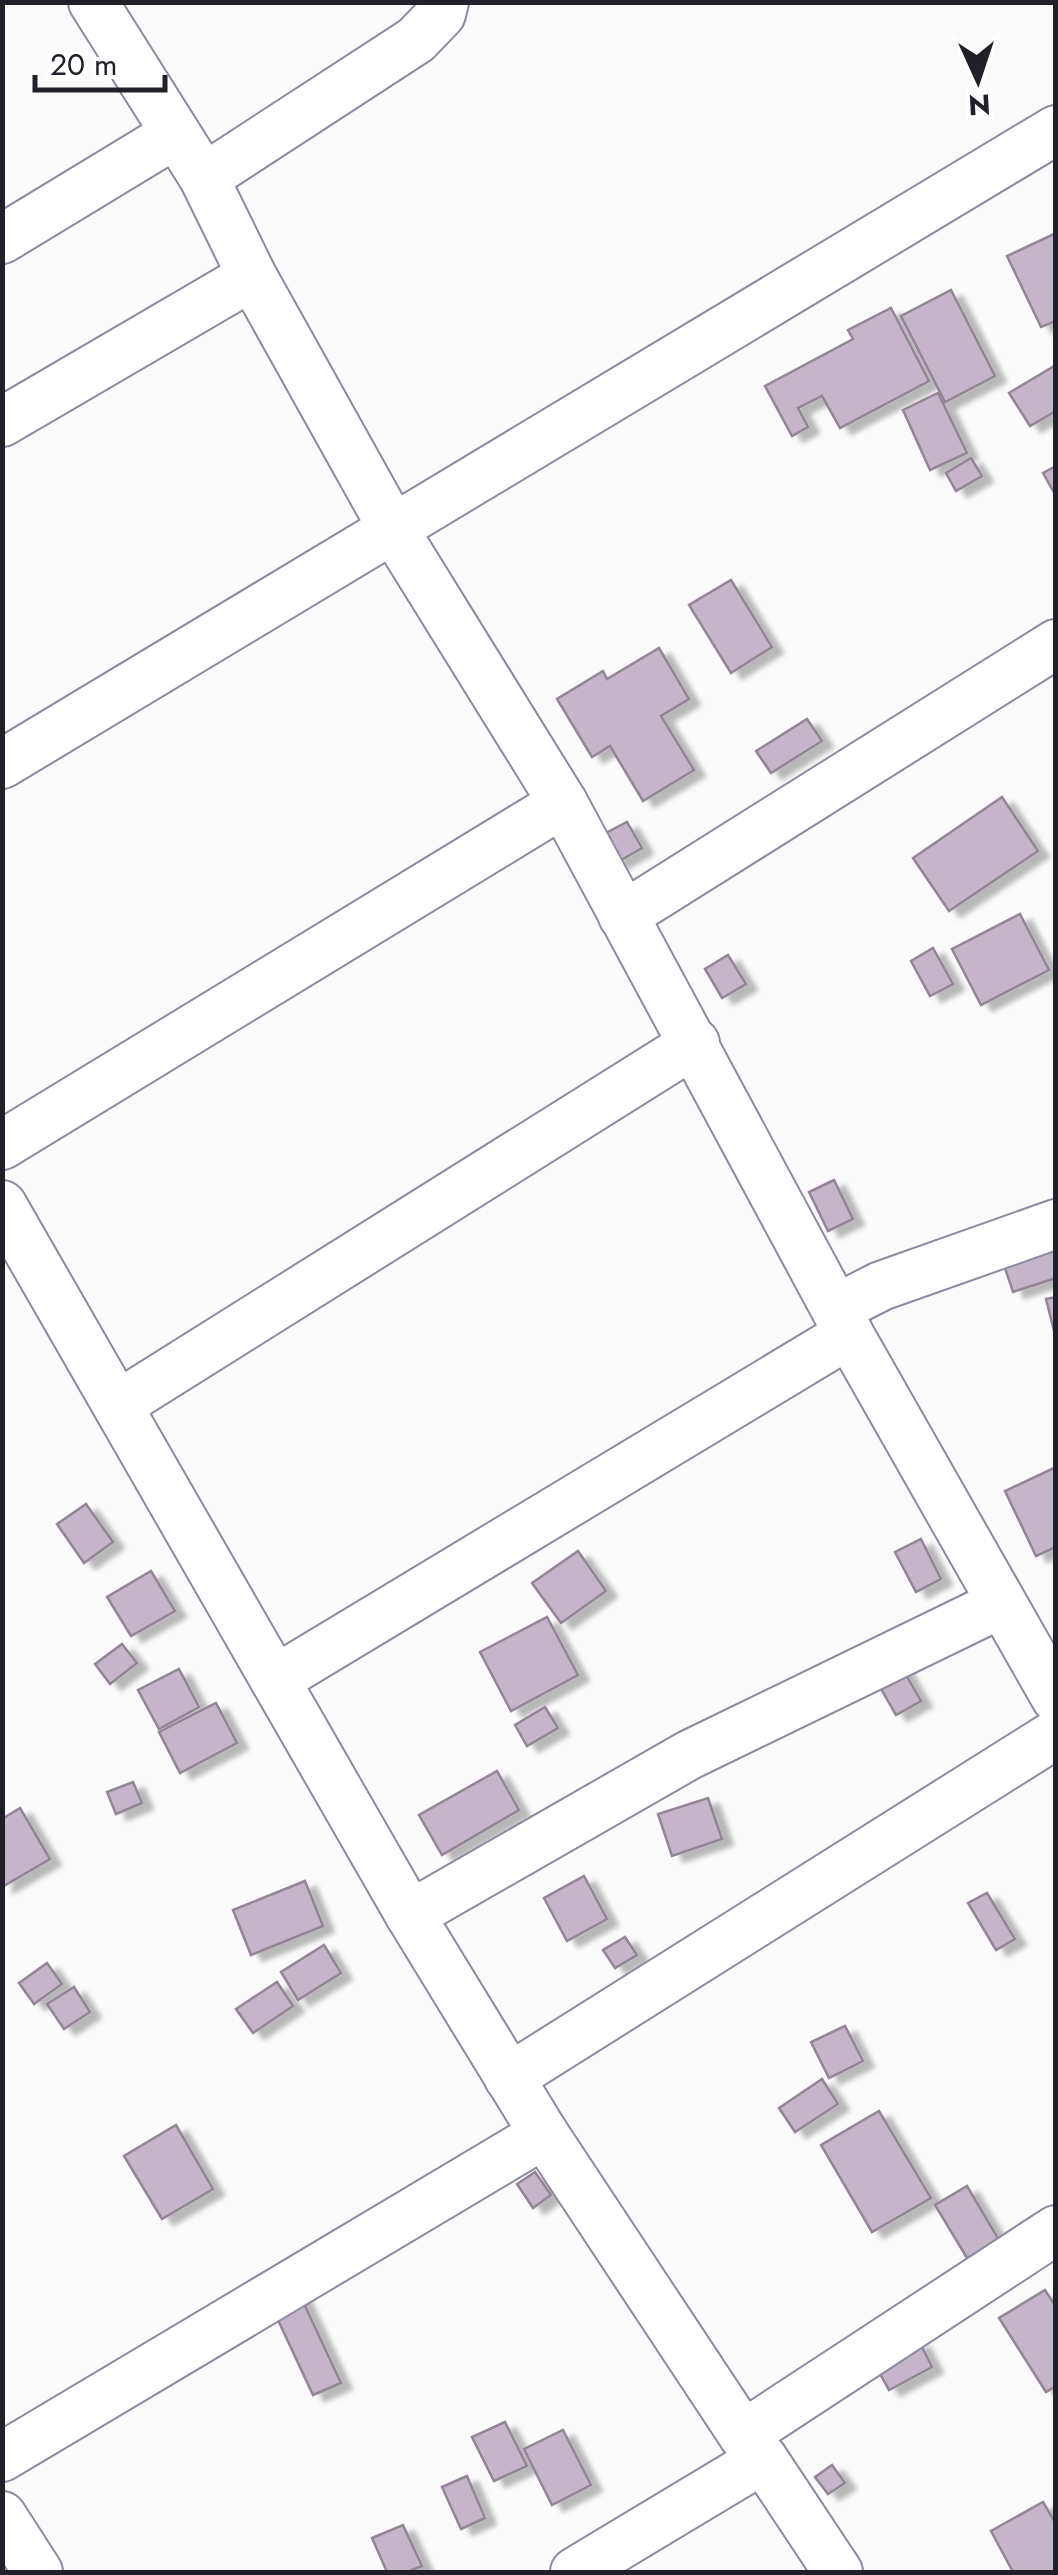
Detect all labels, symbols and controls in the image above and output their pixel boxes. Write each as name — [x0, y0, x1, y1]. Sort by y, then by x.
scale bar — [35, 30, 165, 92]
north arrow — [928, 30, 1028, 130]
text: 20 m — [50, 43, 117, 86]
text: N — [967, 83, 991, 126]

